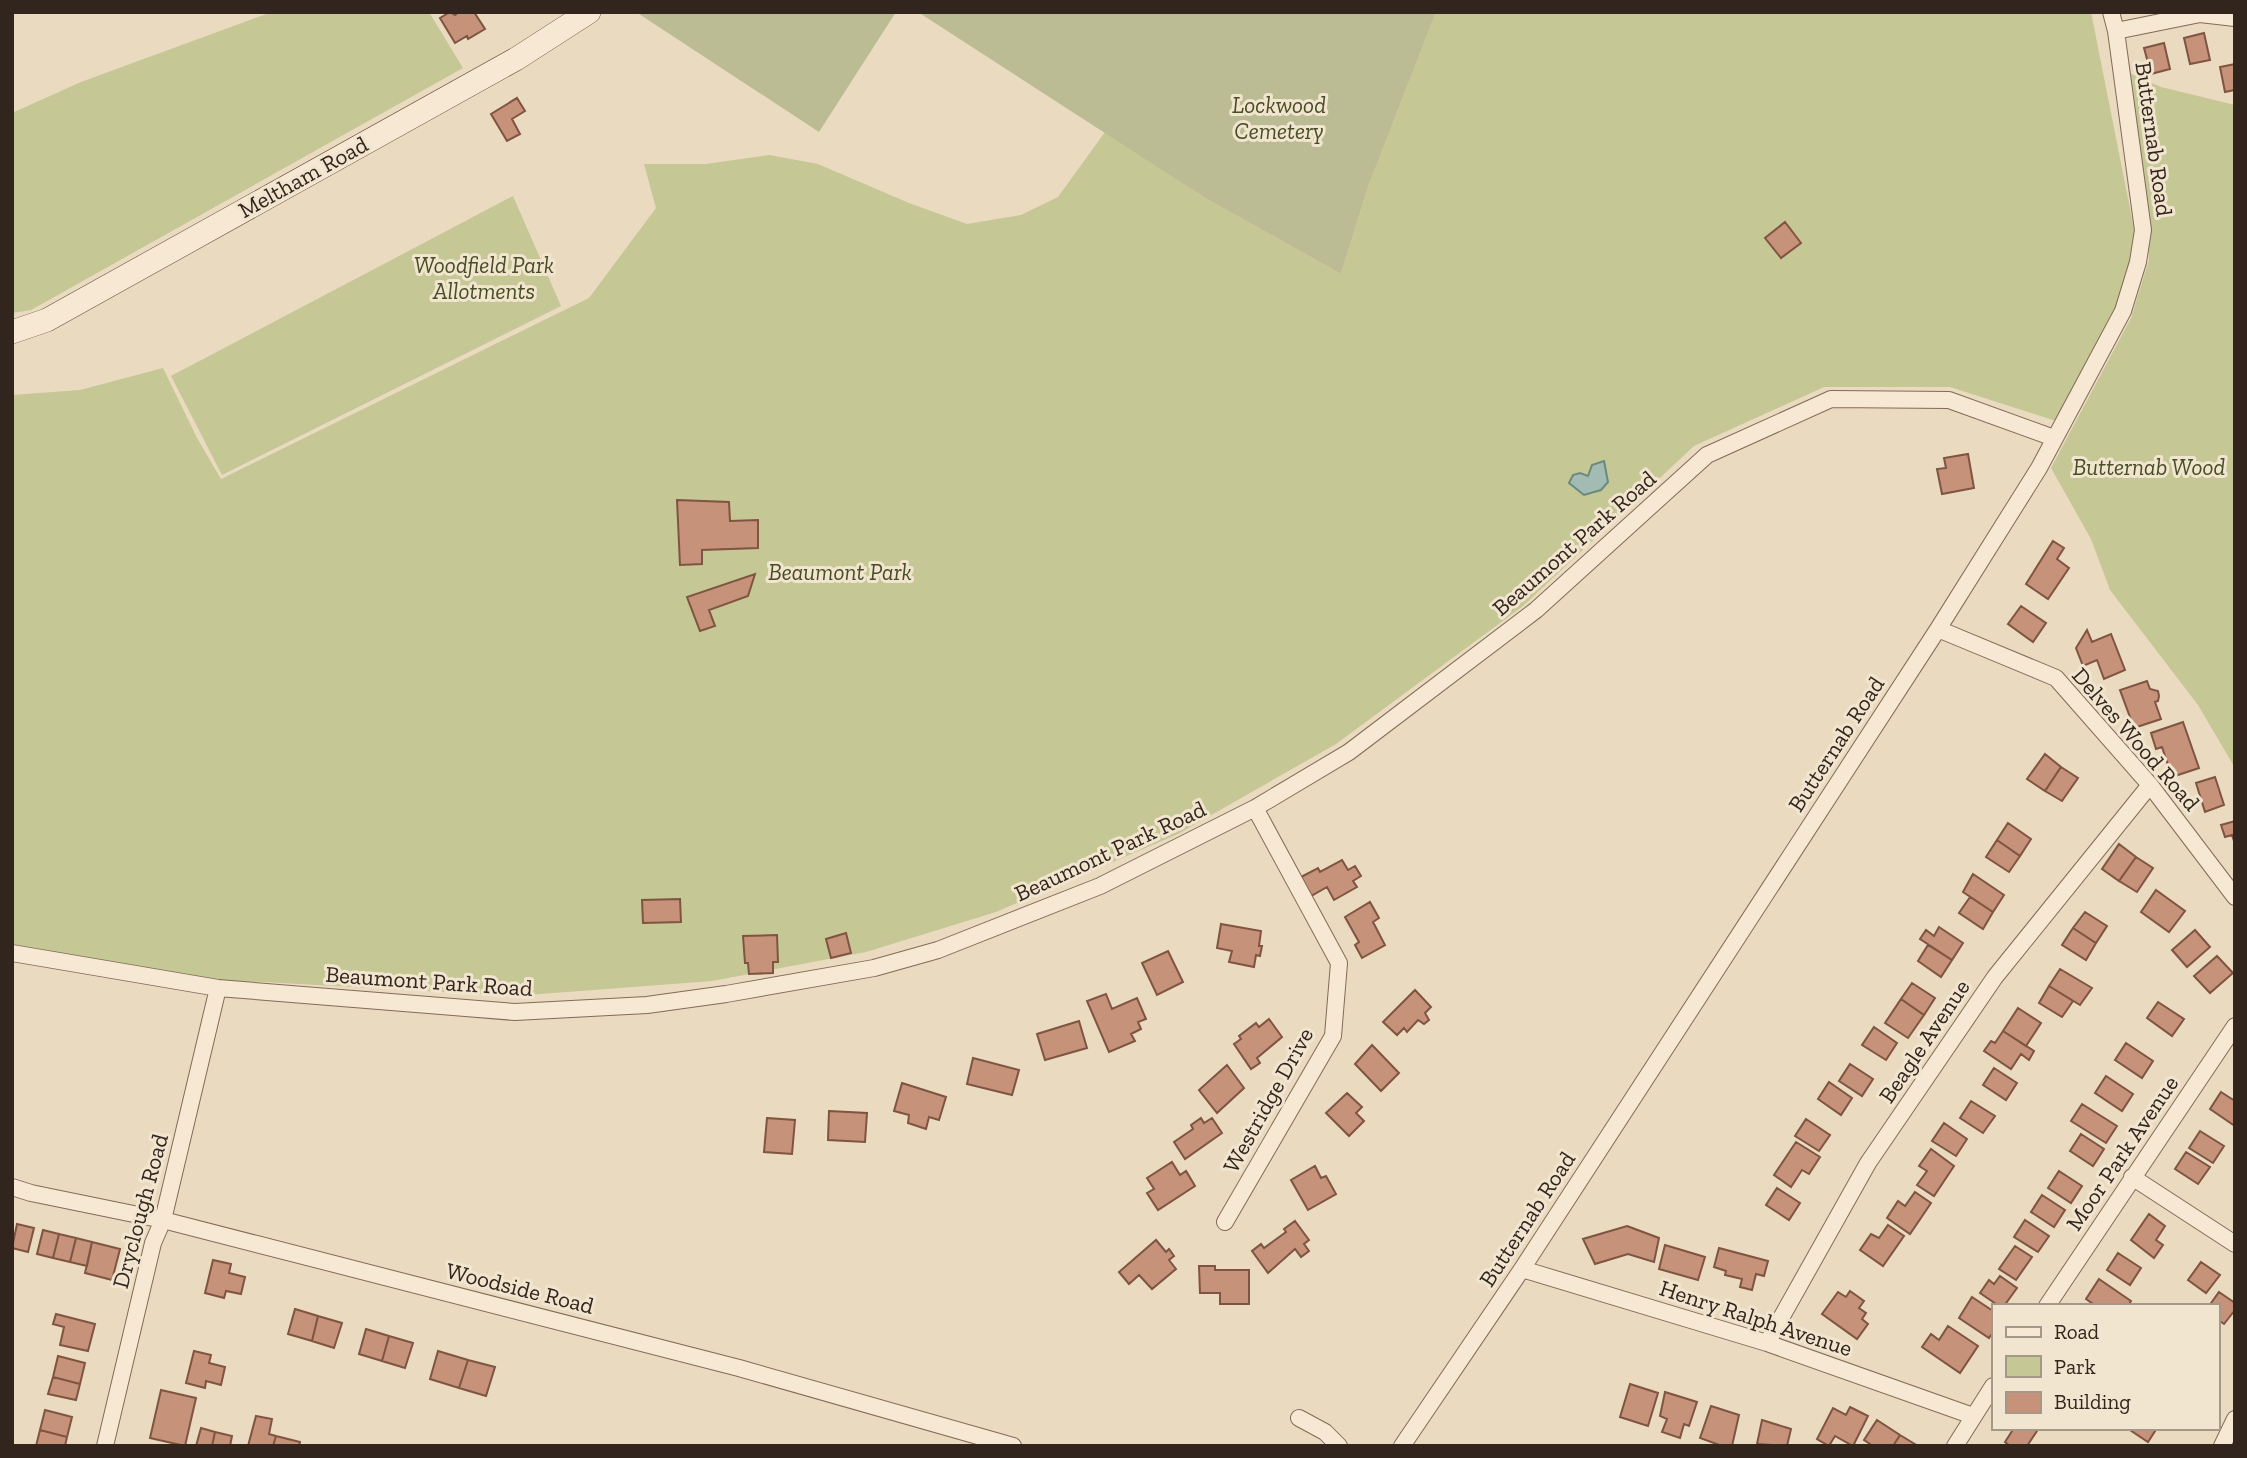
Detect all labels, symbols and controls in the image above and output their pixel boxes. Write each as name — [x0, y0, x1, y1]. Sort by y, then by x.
street label: Butternab Road — [2129, 60, 2179, 218]
park label: Lockwood Cemetery — [1232, 91, 1326, 145]
street label: Meltham Road — [233, 130, 373, 224]
park label: Woodfield Park Allotments — [414, 251, 554, 305]
park label: Butternab Wood — [2073, 453, 2225, 481]
street label: Beaumont Park Road — [1486, 464, 1662, 622]
park label: Beaumont Park — [768, 558, 912, 586]
street label: Delves Wood Road — [2066, 662, 2206, 817]
street label: Butternab Road — [1782, 671, 1890, 817]
street label: Beaumont Park Road — [1010, 794, 1210, 908]
street label: Beaumont Park Road — [324, 960, 534, 1002]
street label: Beagle Avenue — [1872, 974, 1976, 1108]
street label: Westridge Drive — [1217, 1023, 1319, 1177]
street label: Moor Park Avenue — [2060, 1070, 2184, 1236]
street label: Dryclough Road — [106, 1130, 174, 1291]
street label: Butternab Road — [1473, 1146, 1581, 1292]
street label: Woodside Road — [443, 1256, 597, 1320]
street label: Henry Ralph Avenue — [1656, 1274, 1856, 1362]
legend — [1992, 1304, 2219, 1430]
text: Road — [2054, 1319, 2100, 1344]
text: Park — [2054, 1354, 2096, 1379]
text: Building — [2054, 1389, 2131, 1414]

